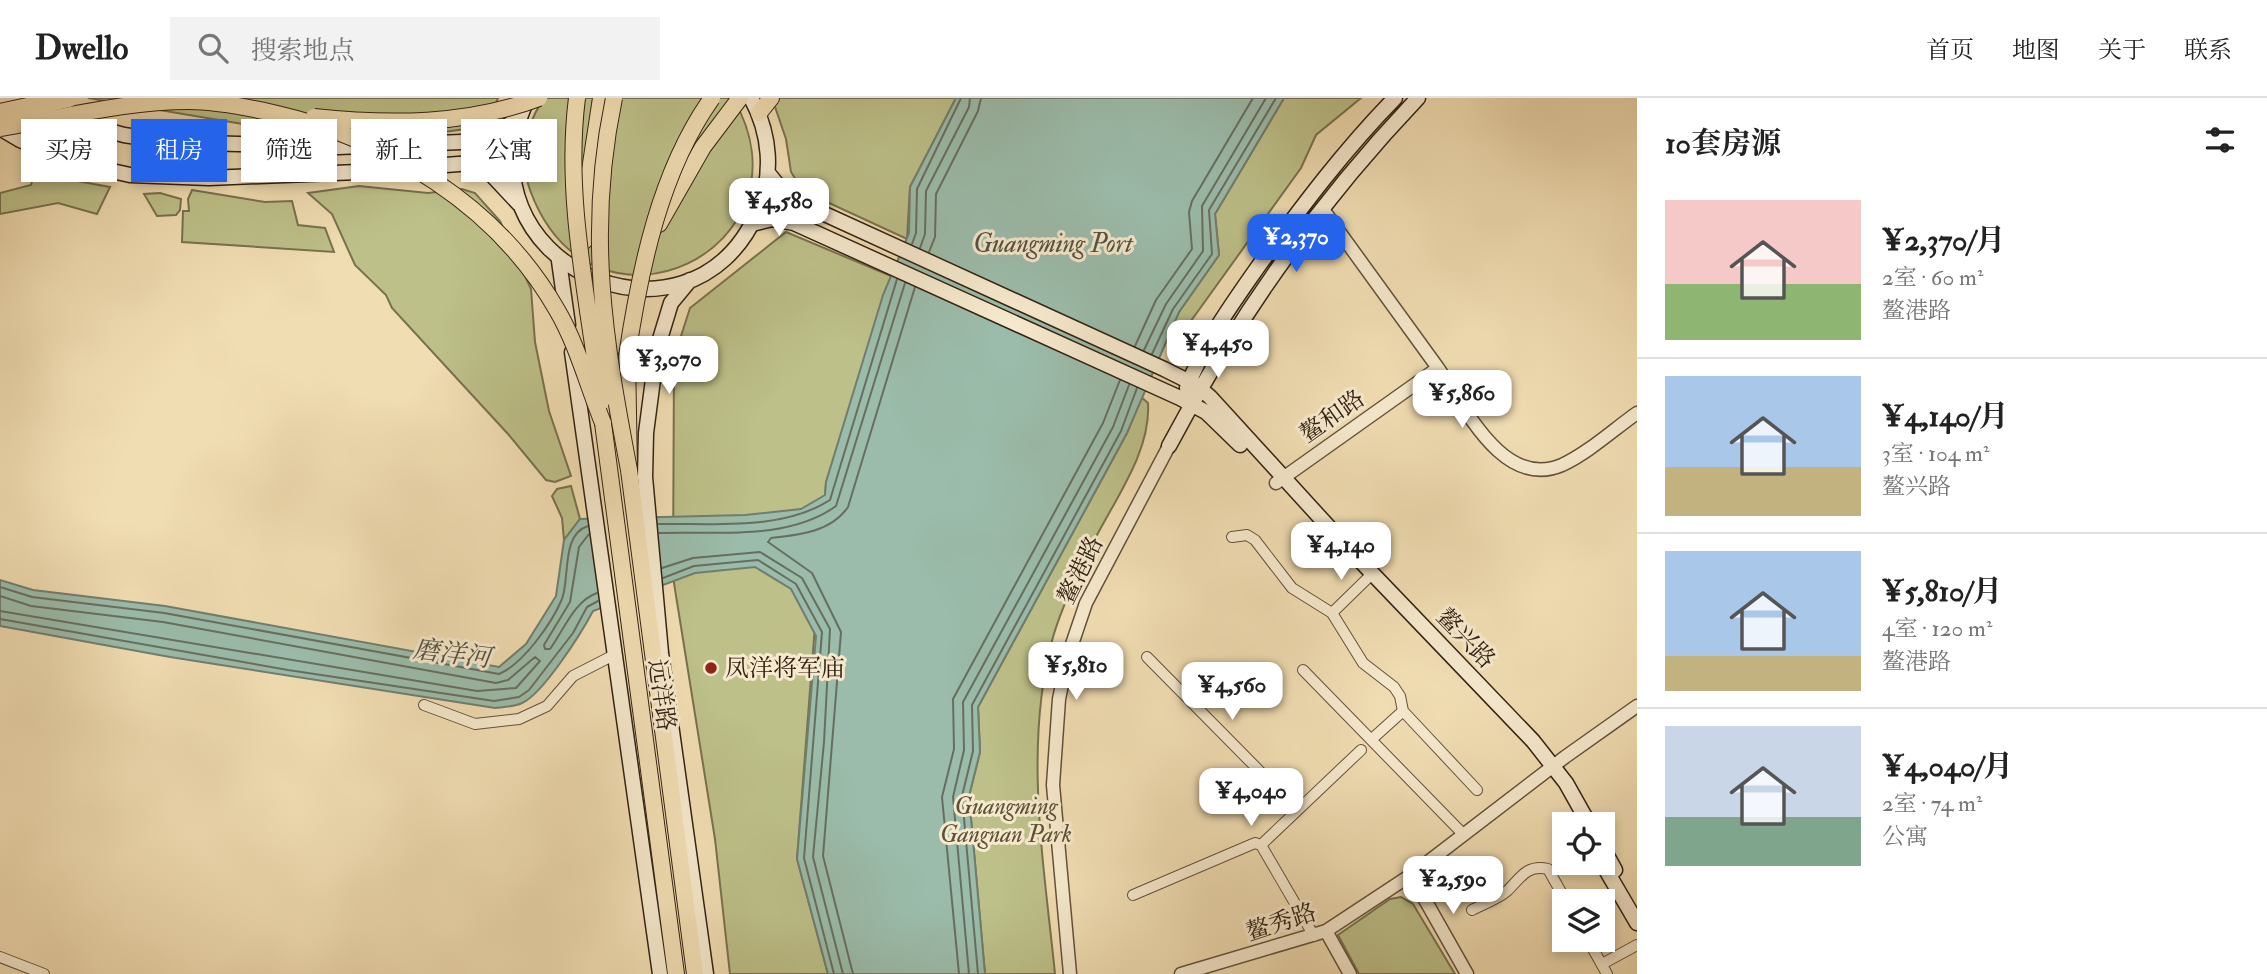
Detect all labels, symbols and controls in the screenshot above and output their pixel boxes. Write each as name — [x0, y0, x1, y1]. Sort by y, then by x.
search box — [170, 17, 660, 80]
text: Dwello — [35, 28, 128, 69]
icon: search — [194, 29, 232, 67]
text: 搜索地点 — [250, 35, 354, 67]
text: 首页 — [1926, 35, 1974, 66]
text: 地图 — [2012, 35, 2060, 66]
text: 关于 — [2098, 35, 2146, 66]
text: 联系 — [2184, 35, 2232, 66]
chip: 买房 — [21, 119, 117, 182]
chip: 租房 — [131, 119, 227, 182]
chip: 筛选 — [241, 119, 337, 182]
chip: 新上 — [351, 119, 447, 182]
chip: 公寓 — [461, 119, 557, 182]
icon: filters — [2201, 121, 2239, 159]
text: 10套房源 — [1665, 125, 1781, 162]
pin: ¥4,580 — [722, 178, 836, 238]
text: ¥4,580 — [745, 186, 813, 215]
pin: ¥2,370 — [1239, 214, 1353, 274]
text: ¥2,370 — [1263, 222, 1329, 251]
text: ¥2,370/月 — [1882, 222, 2005, 259]
water label: Guangming Port — [973, 228, 1134, 260]
icon: home — [1721, 228, 1805, 312]
text: 2室 · 60 m² — [1882, 263, 1983, 292]
text: 鳌港路 — [1882, 296, 1951, 325]
pin: ¥4,450 — [1161, 320, 1275, 380]
text: ¥4,450 — [1183, 328, 1253, 357]
pin: ¥3,070 — [612, 336, 726, 396]
text: ¥3,070 — [636, 344, 702, 373]
pin: ¥5,860 — [1405, 370, 1519, 430]
text: ¥5,860 — [1429, 378, 1495, 407]
street label: 鳌和路 — [1294, 383, 1371, 450]
text: ¥4,140/月 — [1882, 398, 2009, 435]
icon: home — [1721, 404, 1805, 488]
text: 3室 · 104 m² — [1882, 439, 1989, 468]
text: 鳌兴路 — [1882, 472, 1951, 501]
pin: ¥4,140 — [1284, 522, 1398, 582]
text: ¥4,140 — [1307, 530, 1375, 559]
street label: 鳌港路 — [1051, 531, 1110, 609]
text: ¥5,810/月 — [1882, 573, 2002, 610]
icon: home — [1721, 579, 1805, 663]
street label: 鳌兴路 — [1429, 602, 1502, 675]
text: 4室 · 120 m² — [1882, 614, 1992, 643]
water label: 磨洋河 — [411, 633, 496, 675]
pin: ¥5,810 — [1019, 642, 1133, 702]
text: 鳌港路 — [1882, 647, 1951, 676]
text: ¥5,810 — [1044, 650, 1108, 679]
place label: 凤洋将军庙 — [725, 653, 845, 684]
street label: 远洋路 — [641, 657, 682, 733]
marker: 凤洋将军庙 — [703, 660, 719, 676]
pin: ¥4,560 — [1175, 662, 1289, 722]
text: ¥4,560 — [1198, 670, 1266, 699]
text: ¥4,040/月 — [1882, 748, 2013, 785]
icon: home — [1721, 754, 1805, 838]
pin: ¥4,040 — [1194, 768, 1308, 828]
text: ¥4,040 — [1215, 776, 1287, 805]
text: 2室 · 74 m² — [1882, 789, 1982, 818]
park label: Guangming Gangnan Park — [940, 791, 1072, 850]
map controls — [1552, 812, 1615, 952]
button: locate — [1552, 812, 1615, 875]
text: 公寓 — [1882, 822, 1928, 851]
pin: ¥2,590 — [1396, 856, 1510, 916]
text: ¥2,590 — [1419, 864, 1487, 893]
button: layers — [1552, 889, 1615, 952]
street label: 鳌秀路 — [1242, 897, 1320, 948]

